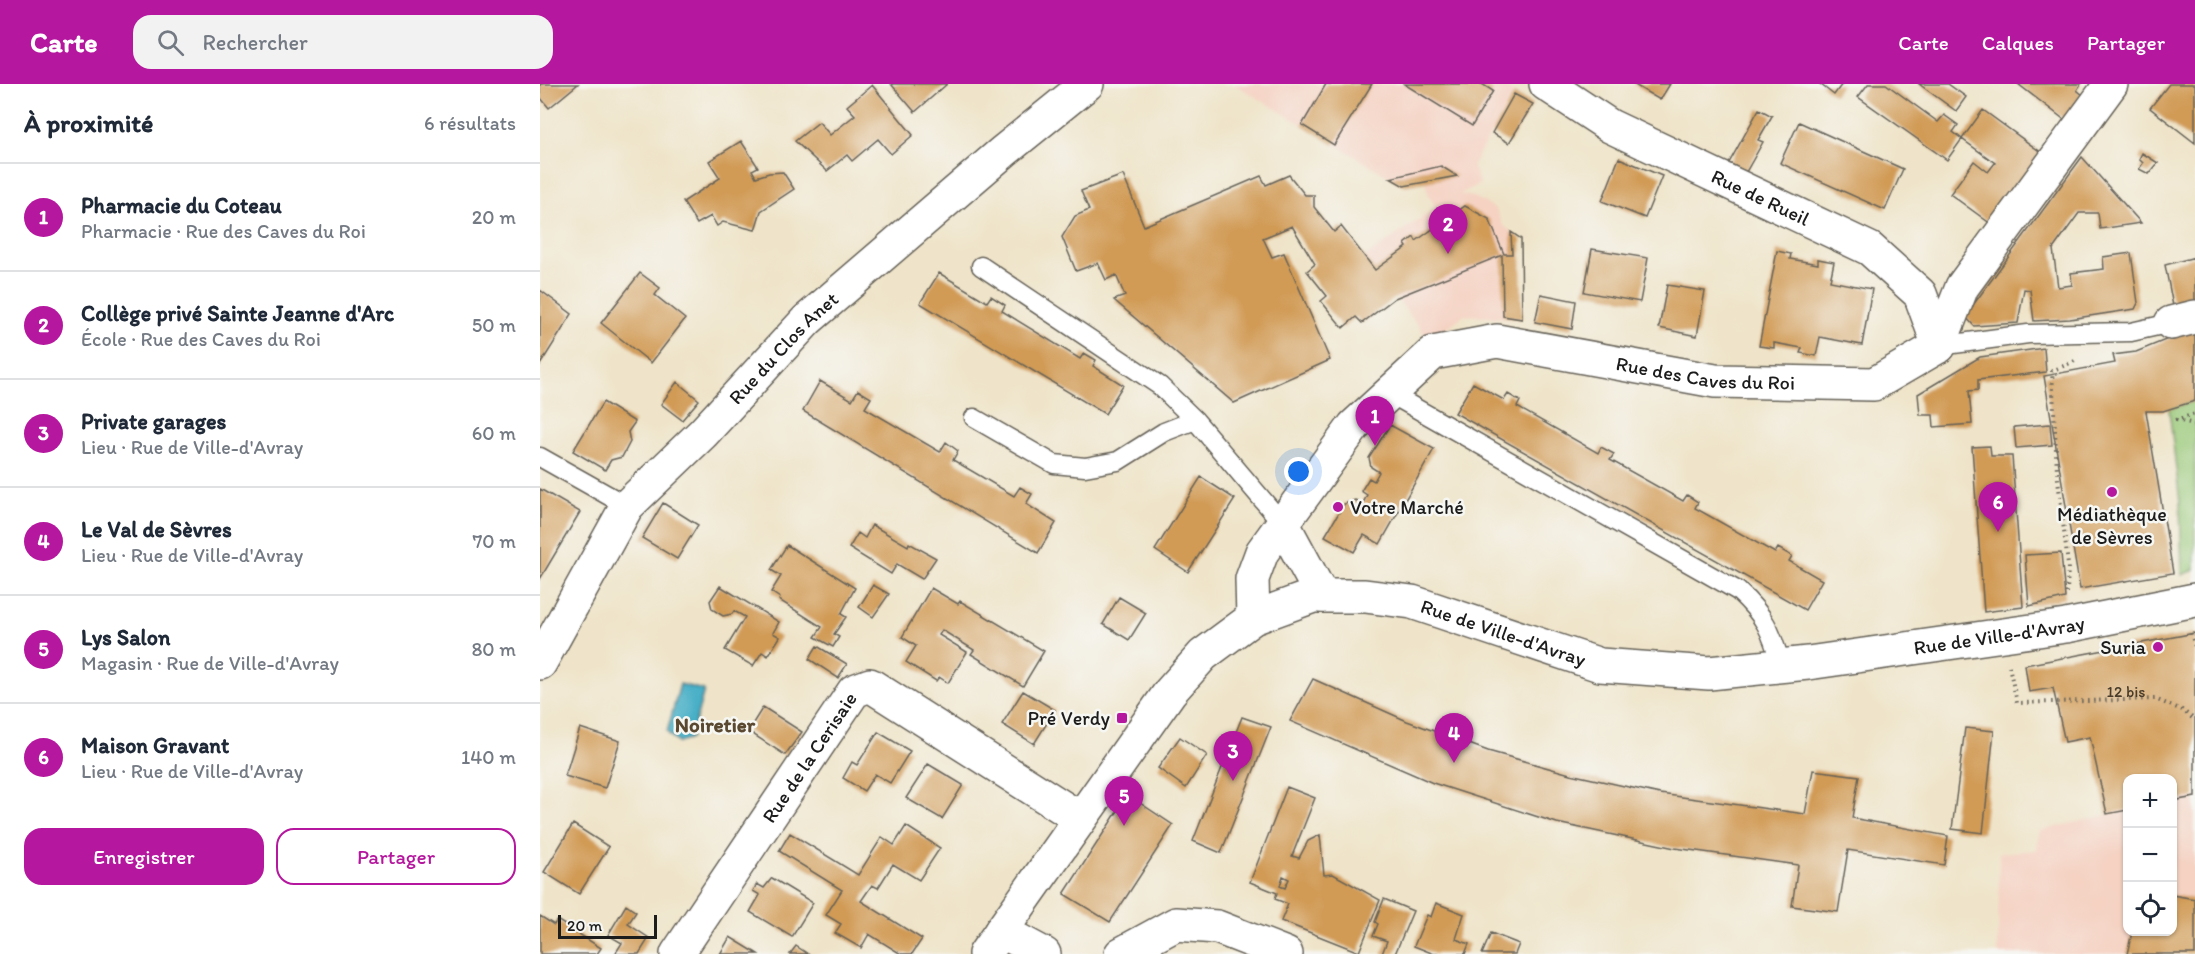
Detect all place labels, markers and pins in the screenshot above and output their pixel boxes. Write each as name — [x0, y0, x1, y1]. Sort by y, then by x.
pin: 2 — [1428, 204, 1468, 254]
pin: 1 — [1356, 396, 1394, 446]
pin: 6 — [1978, 482, 2018, 532]
marker: Médiathèque de Sèvres — [2105, 485, 2119, 499]
place label: Votre Marché — [1350, 495, 1464, 519]
marker: Votre Marché — [1331, 500, 1345, 514]
place label: Médiathèque de Sèvres — [2057, 502, 2167, 549]
place label: Suria — [2100, 635, 2147, 659]
marker: Suria — [2151, 640, 2165, 654]
place label: Pré Verdy — [1027, 706, 1111, 730]
marker: Pré Verdy — [1115, 711, 1129, 725]
pin: 4 — [1434, 714, 1474, 763]
pin: 3 — [1214, 732, 1252, 781]
pin: 5 — [1104, 776, 1144, 826]

